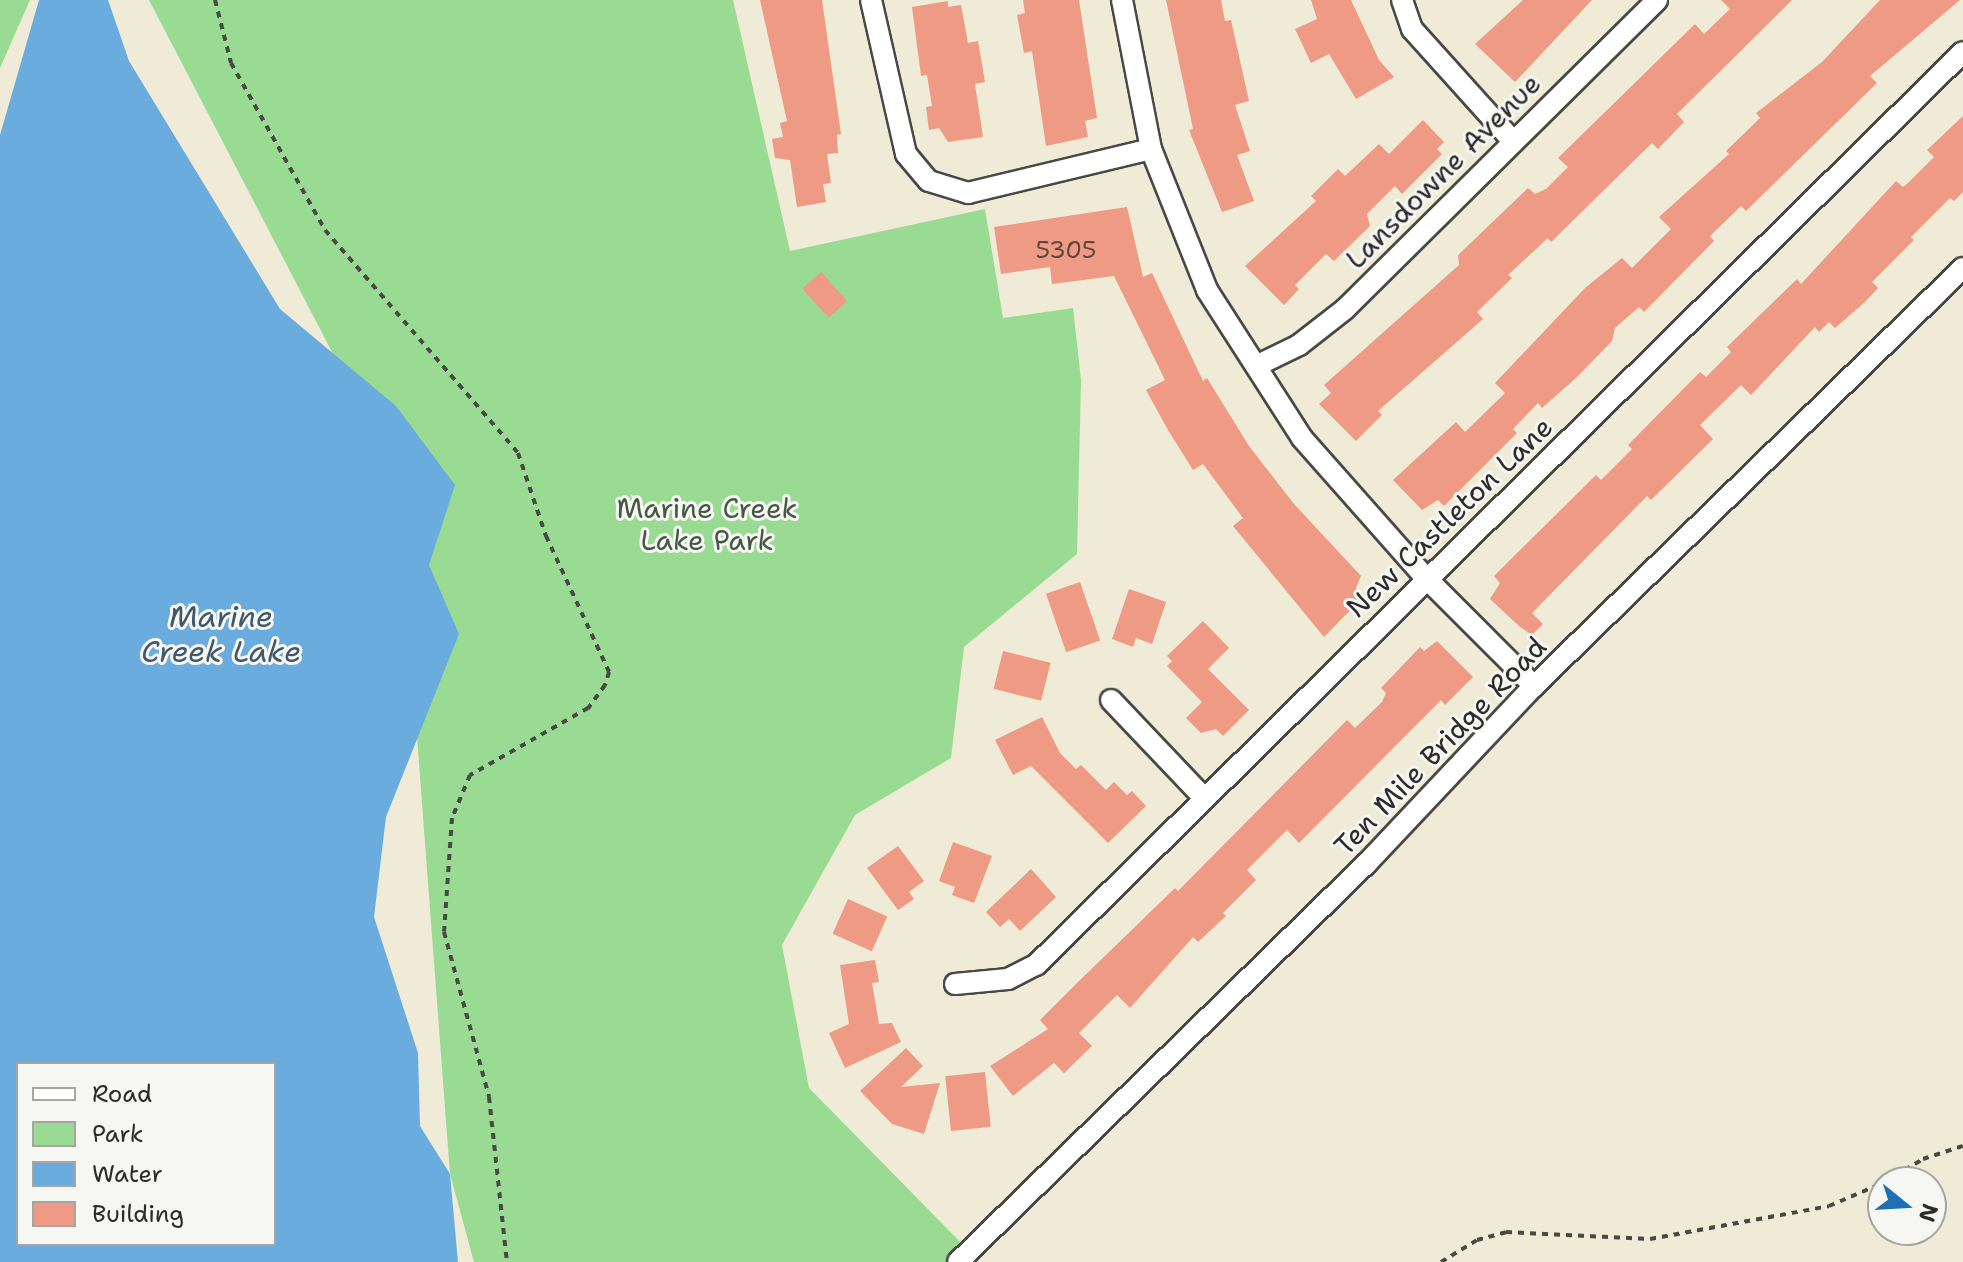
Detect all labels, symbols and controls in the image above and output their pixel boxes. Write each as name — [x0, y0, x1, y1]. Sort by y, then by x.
street label: Lansdowne Avenue — [1338, 66, 1548, 276]
house number: 5305 — [1035, 237, 1097, 265]
street label: New Castleton Lane — [1339, 410, 1559, 624]
park label: Marine Creek Lake Park — [616, 491, 798, 557]
water label: Marine Creek Lake — [141, 599, 301, 670]
street label: Ten Mile Bridge Road — [1327, 630, 1553, 862]
legend — [16, 1062, 276, 1246]
text: Road — [92, 1078, 152, 1110]
text: Park — [92, 1118, 144, 1150]
text: Water — [92, 1158, 163, 1190]
north arrow — [1867, 1166, 1947, 1246]
text: Building — [92, 1198, 184, 1230]
text: N — [1912, 1200, 1945, 1226]

